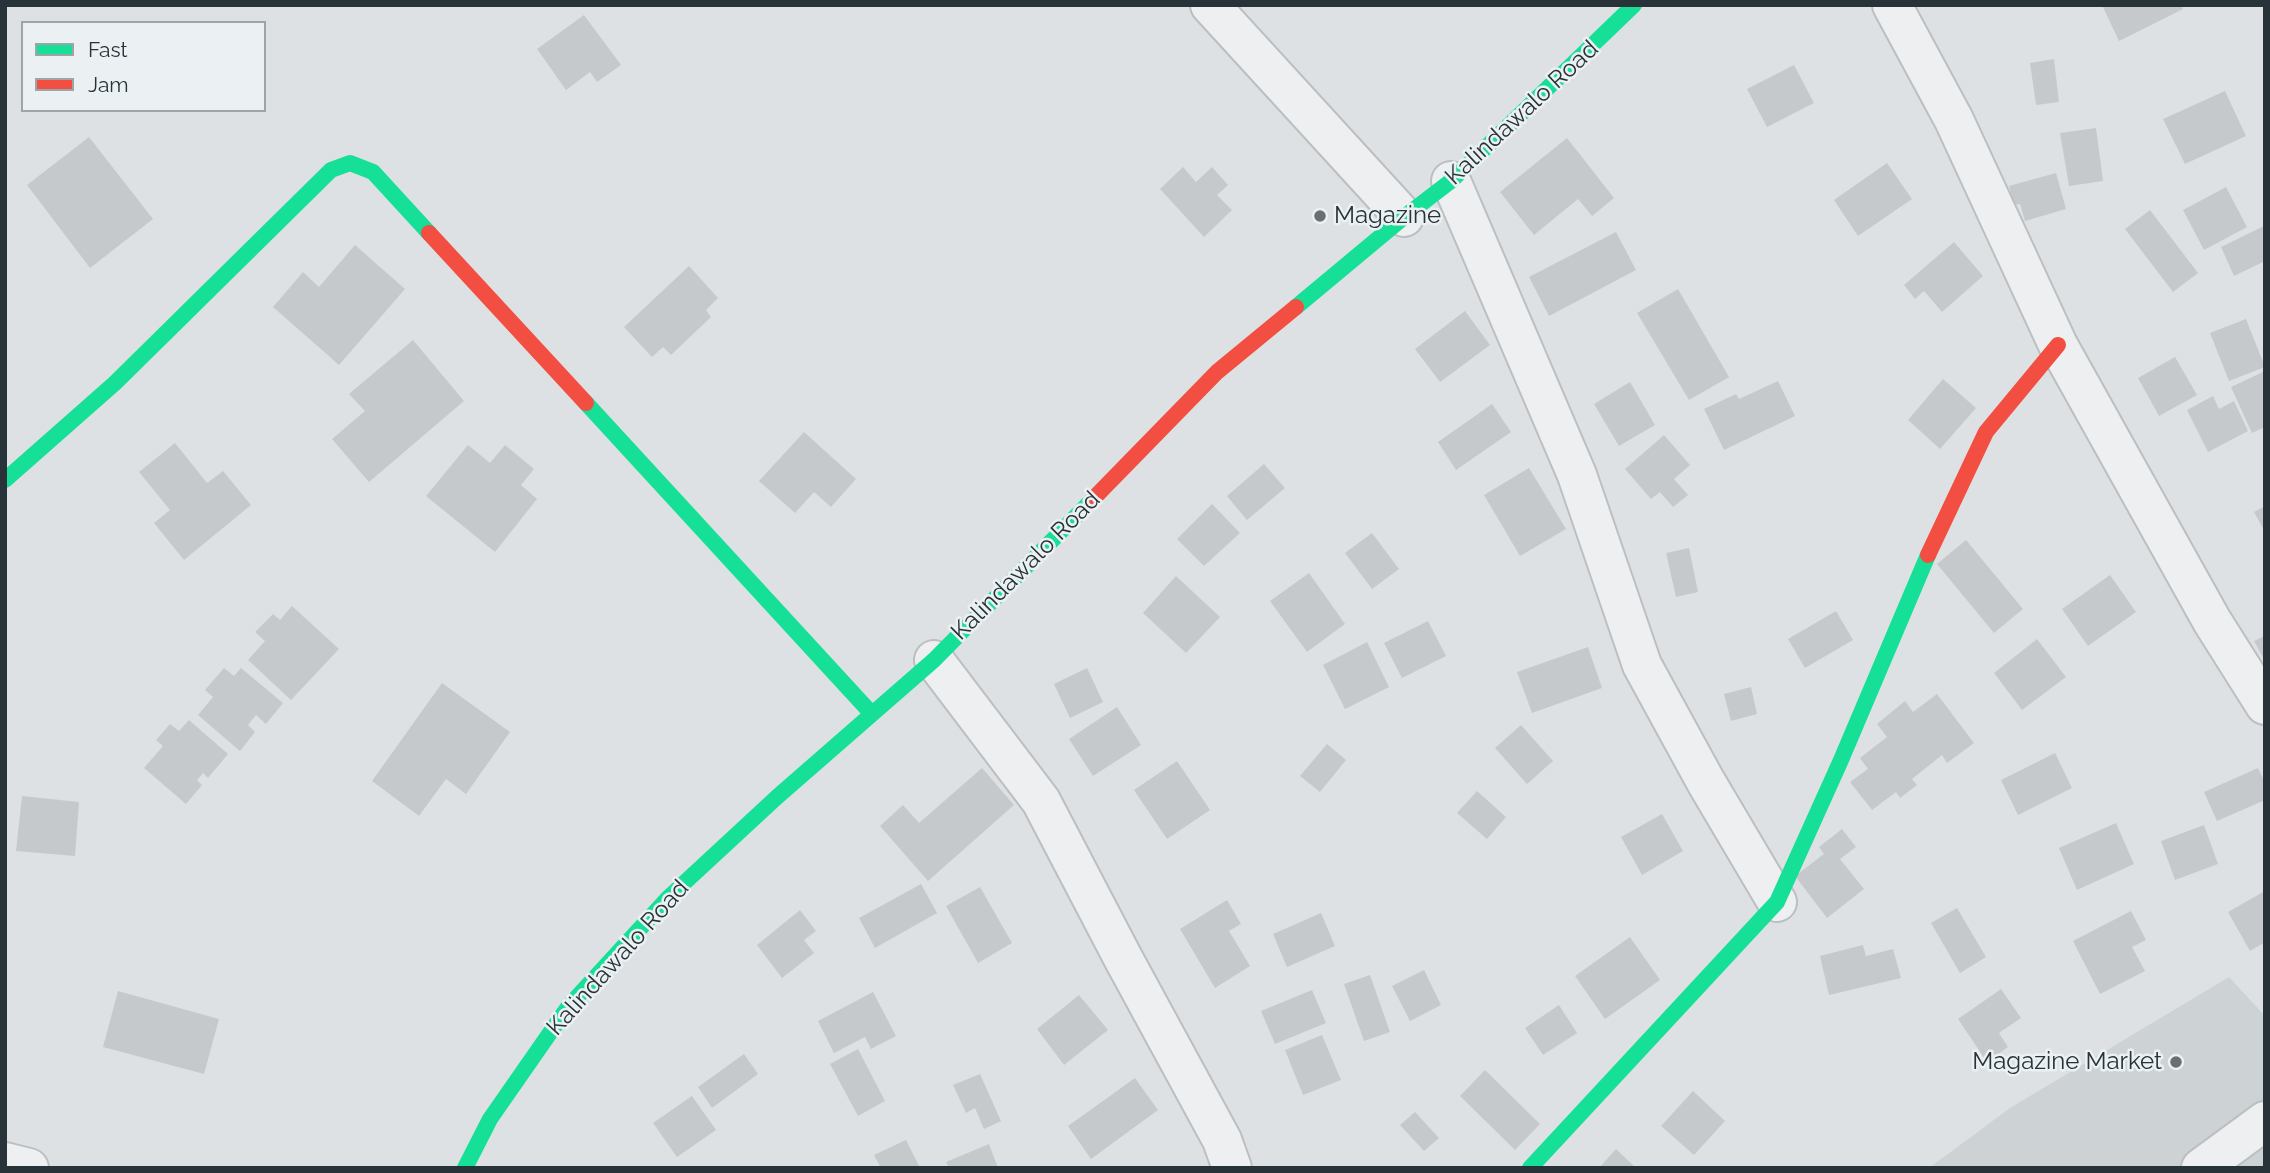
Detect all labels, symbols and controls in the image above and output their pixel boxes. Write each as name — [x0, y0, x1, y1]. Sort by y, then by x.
legend — [21, 21, 266, 112]
street label: Kalindawalo Road — [1440, 35, 1604, 191]
text: Fast — [88, 37, 128, 62]
text: Jam — [88, 72, 129, 97]
place label: Magazine — [1334, 202, 1441, 230]
marker: Magazine — [1312, 208, 1328, 224]
street label: Kalindawalo Road — [946, 486, 1106, 646]
street label: Kalindawalo Road — [541, 875, 695, 1041]
place label: Magazine Market — [1972, 1048, 2162, 1076]
marker: Magazine Market — [2168, 1054, 2184, 1070]

